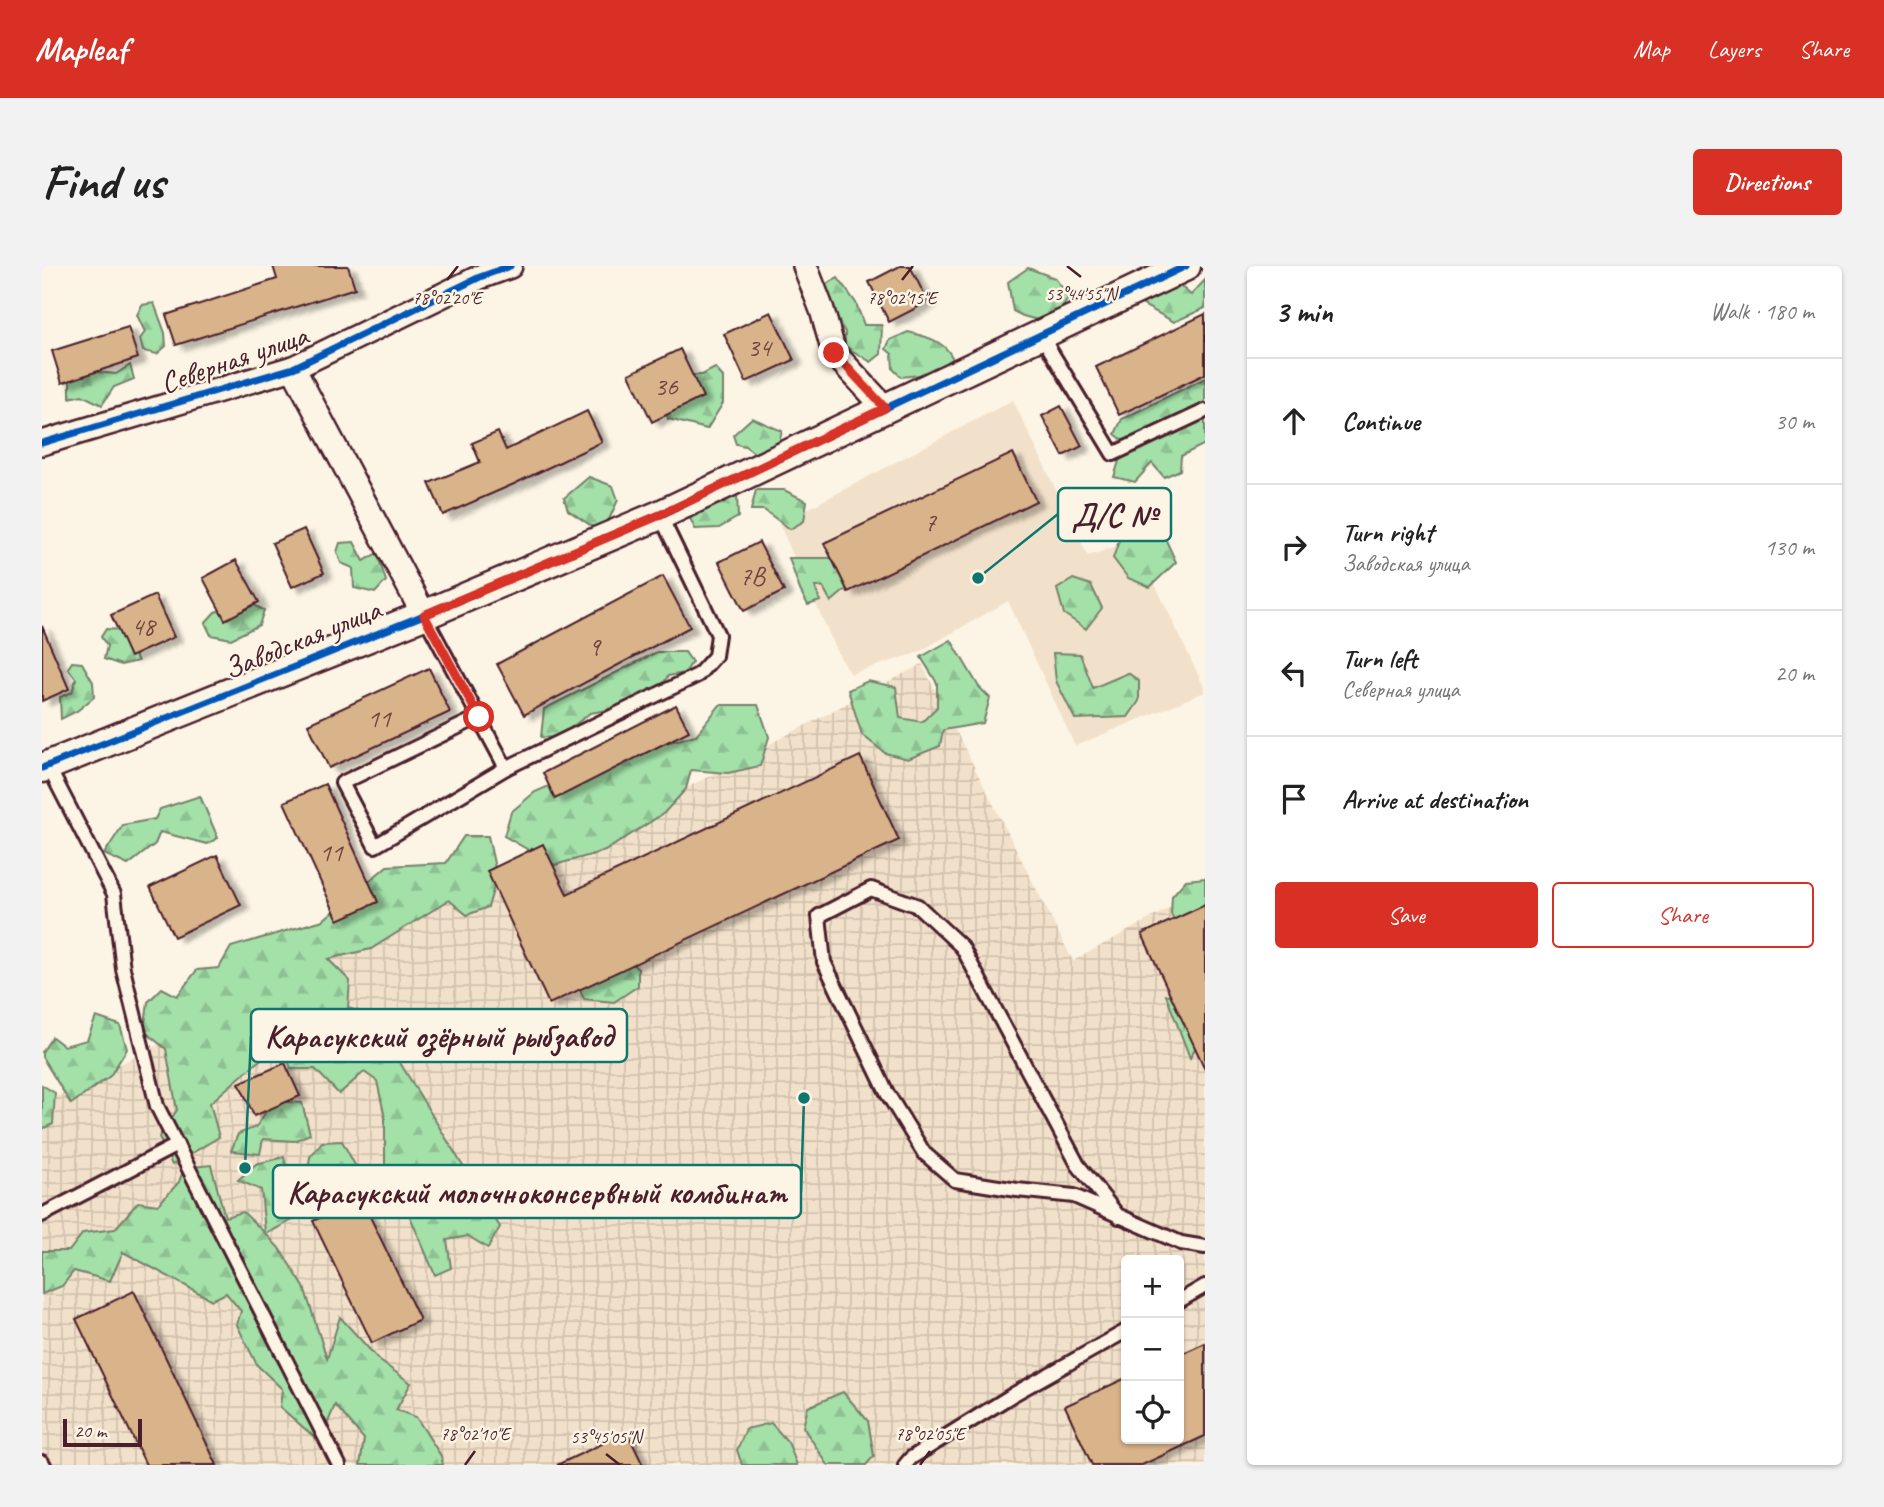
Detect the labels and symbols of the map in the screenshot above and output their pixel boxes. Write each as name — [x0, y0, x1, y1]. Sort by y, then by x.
text: 53°44'55"N — [1046, 283, 1120, 305]
text: 78°02'20"E — [412, 287, 484, 309]
text: 78°02'15"E — [867, 287, 939, 309]
street label: Северная улица — [155, 315, 314, 402]
house number: 34 — [747, 331, 773, 364]
route end — [818, 337, 849, 368]
house number: 36 — [654, 370, 679, 403]
callout: Д/С № — [1058, 488, 1171, 541]
text: Д/С № — [1072, 495, 1161, 536]
house number: 7 — [924, 506, 937, 539]
house number: 7В — [739, 560, 766, 593]
street label: Заводская улица — [218, 590, 388, 688]
house number: 48 — [131, 610, 157, 643]
house number: 9 — [588, 630, 602, 663]
route start — [463, 701, 494, 732]
house number: 11 — [367, 702, 392, 735]
house number: 11 — [319, 836, 344, 869]
callout: Карасукский озёрный рыбзавод — [251, 1009, 627, 1062]
text: Карасукский озёрный рыбзавод — [265, 1016, 617, 1058]
callout: Карасукский молочноконсервный комбинат — [273, 1165, 801, 1218]
text: Карасукский молочноконсервный комбинат — [287, 1172, 789, 1213]
scale bar — [63, 1416, 142, 1448]
text: 78°02'10"E — [440, 1423, 512, 1445]
text: 78°02'05"E — [895, 1423, 967, 1445]
text: 53°45'05"N — [571, 1426, 645, 1448]

